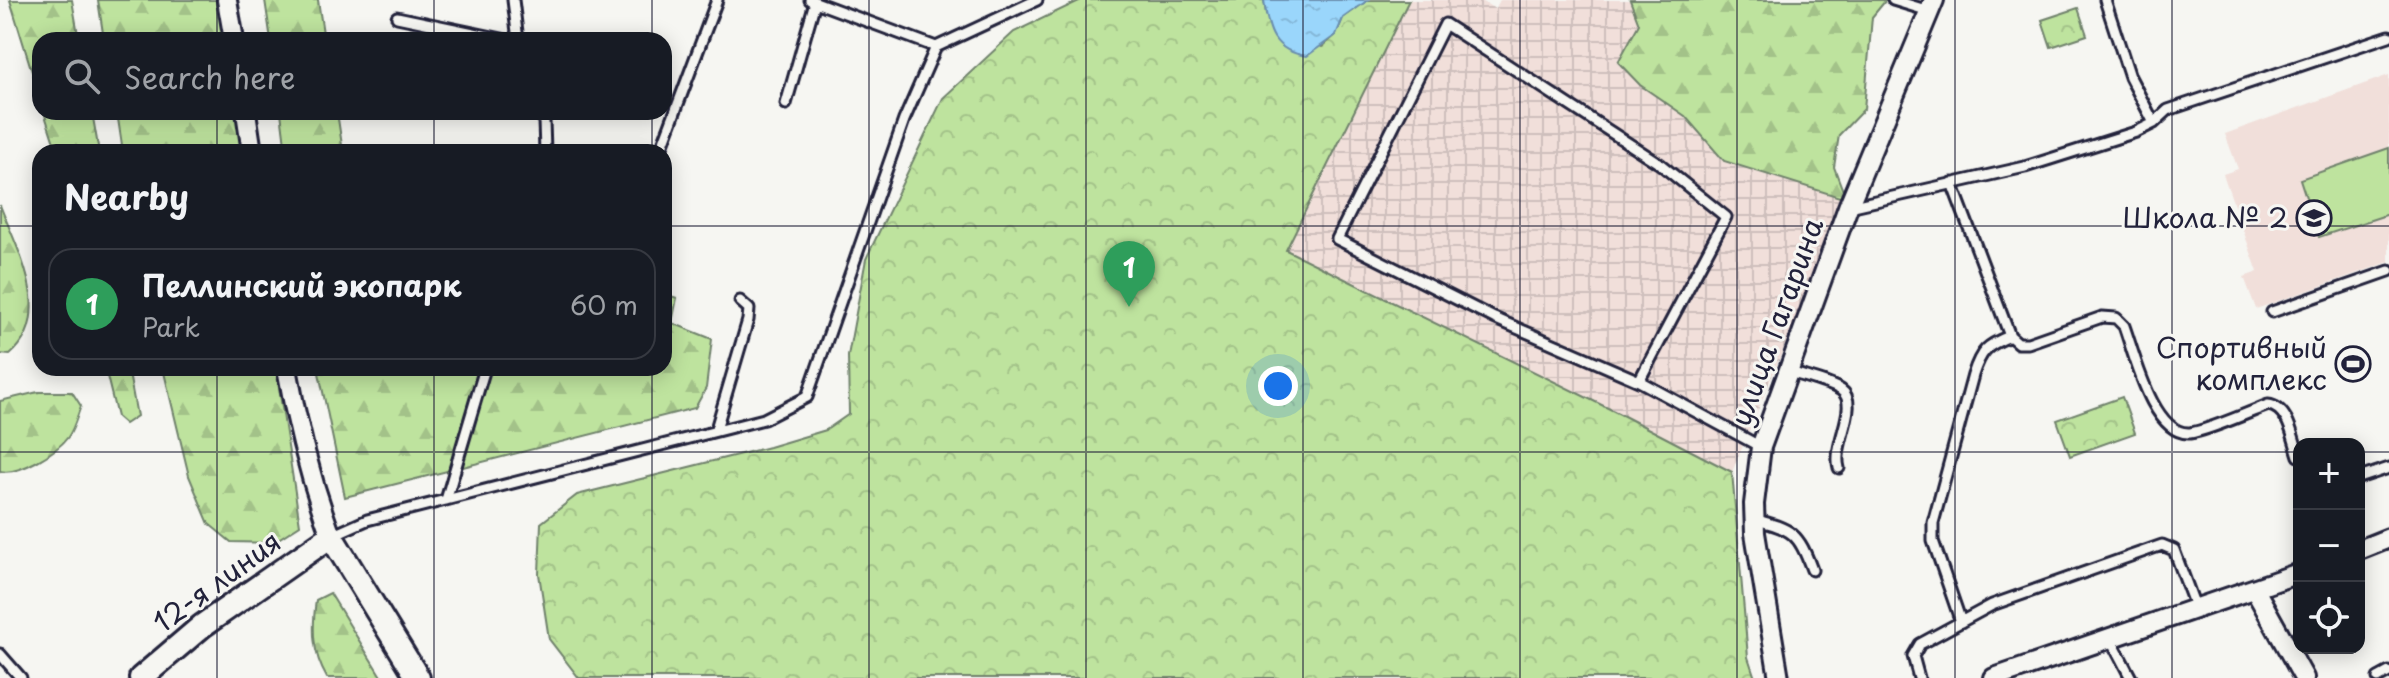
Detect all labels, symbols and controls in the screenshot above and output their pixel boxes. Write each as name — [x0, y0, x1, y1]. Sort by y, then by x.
search box — [32, 32, 672, 120]
icon: search — [60, 54, 104, 98]
text: Search here — [124, 54, 296, 99]
text: Nearby — [64, 170, 189, 222]
place label: Школа № 2 — [2122, 195, 2288, 238]
school or university icon: Школа № 2 — [2295, 199, 2333, 237]
street label: улица Гагарина — [1718, 211, 1833, 432]
pin: 1 — [1103, 241, 1155, 307]
text: Пеллинский экопарк — [142, 262, 461, 307]
text: 1 — [86, 285, 98, 324]
text: 60 m — [570, 285, 638, 324]
text: Park — [142, 307, 200, 346]
place label: Спортивный комплекс — [2156, 325, 2327, 400]
sports icon: Спортивный комплекс — [2334, 345, 2372, 383]
your location — [1258, 366, 1298, 406]
map controls — [2293, 438, 2365, 654]
button: + — [2293, 438, 2365, 510]
button: − — [2293, 510, 2365, 582]
street label: 12-я линия — [143, 519, 289, 642]
button: locate — [2293, 582, 2365, 654]

